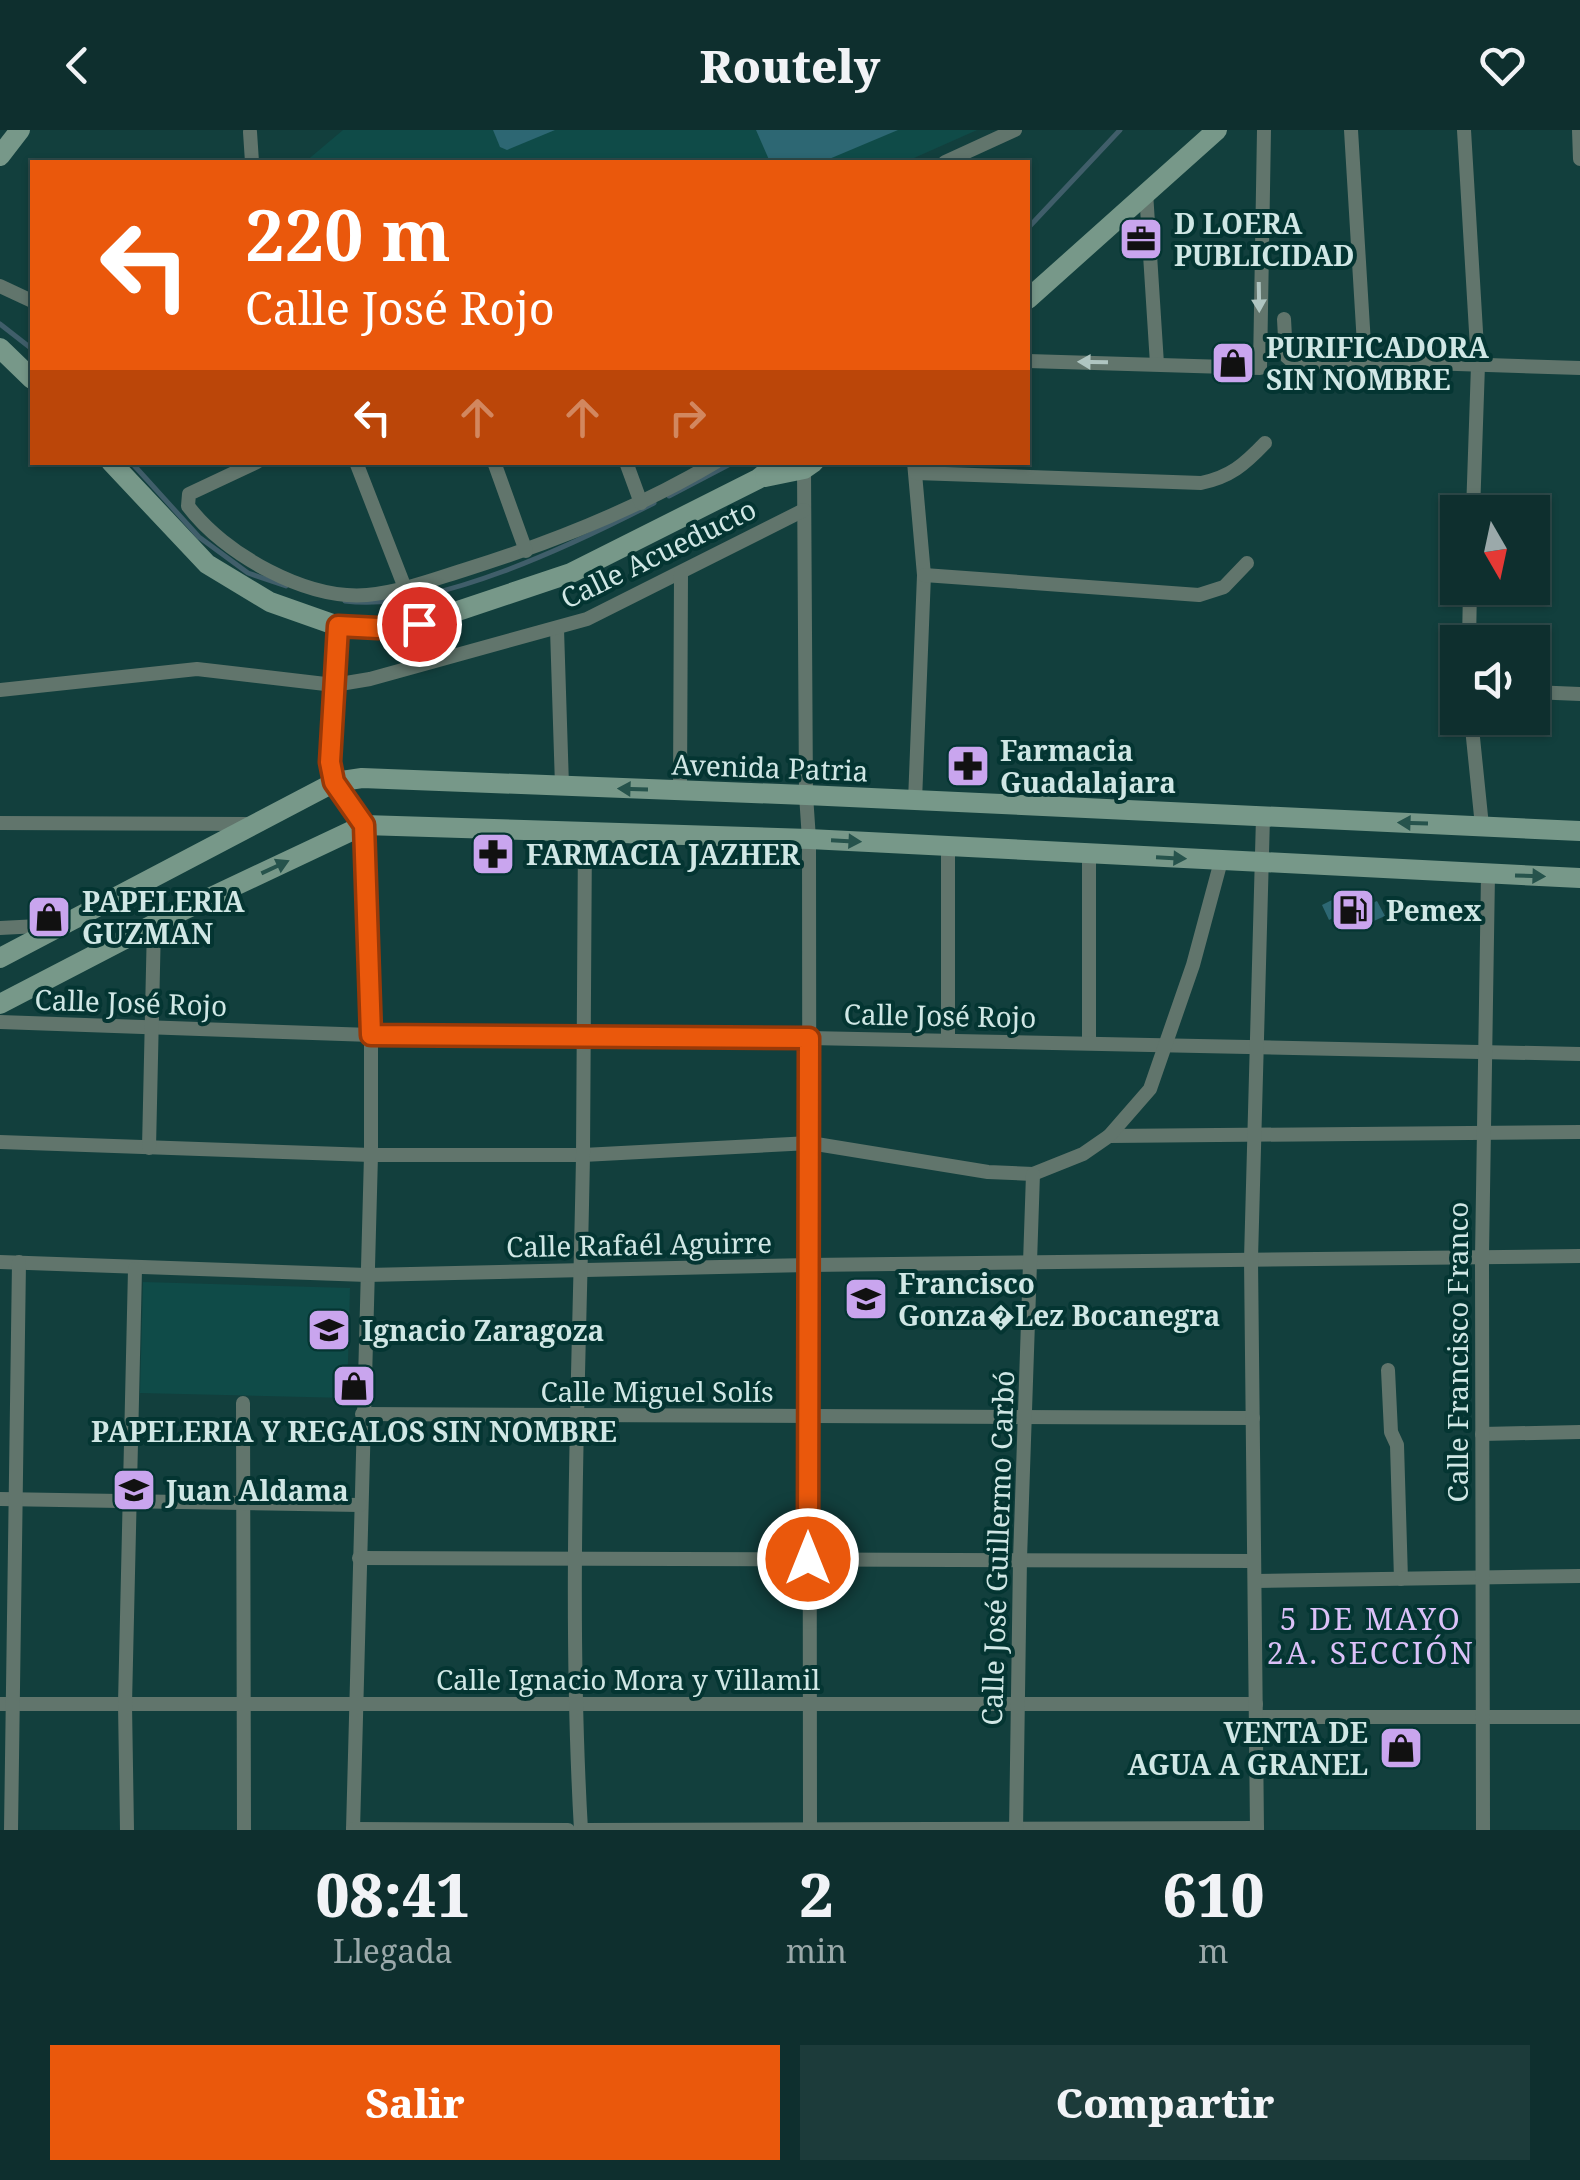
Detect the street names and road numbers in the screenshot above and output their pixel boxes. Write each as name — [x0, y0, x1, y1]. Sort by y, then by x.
street label: Calle Acueducto — [554, 489, 762, 617]
street label: Avenida Patria — [671, 745, 869, 789]
street label: Calle José Rojo — [34, 980, 228, 1024]
street label: Calle José Rojo — [843, 994, 1037, 1036]
street label: Calle Francisco Franco — [1438, 1201, 1476, 1503]
street label: Calle Rafaél Aguirre — [506, 1223, 772, 1265]
street label: Calle José Guillermo Carbó — [972, 1370, 1022, 1726]
street label: Calle Miguel Solís — [540, 1372, 774, 1410]
street label: Calle Ignacio Mora y Villamil — [436, 1660, 820, 1698]

